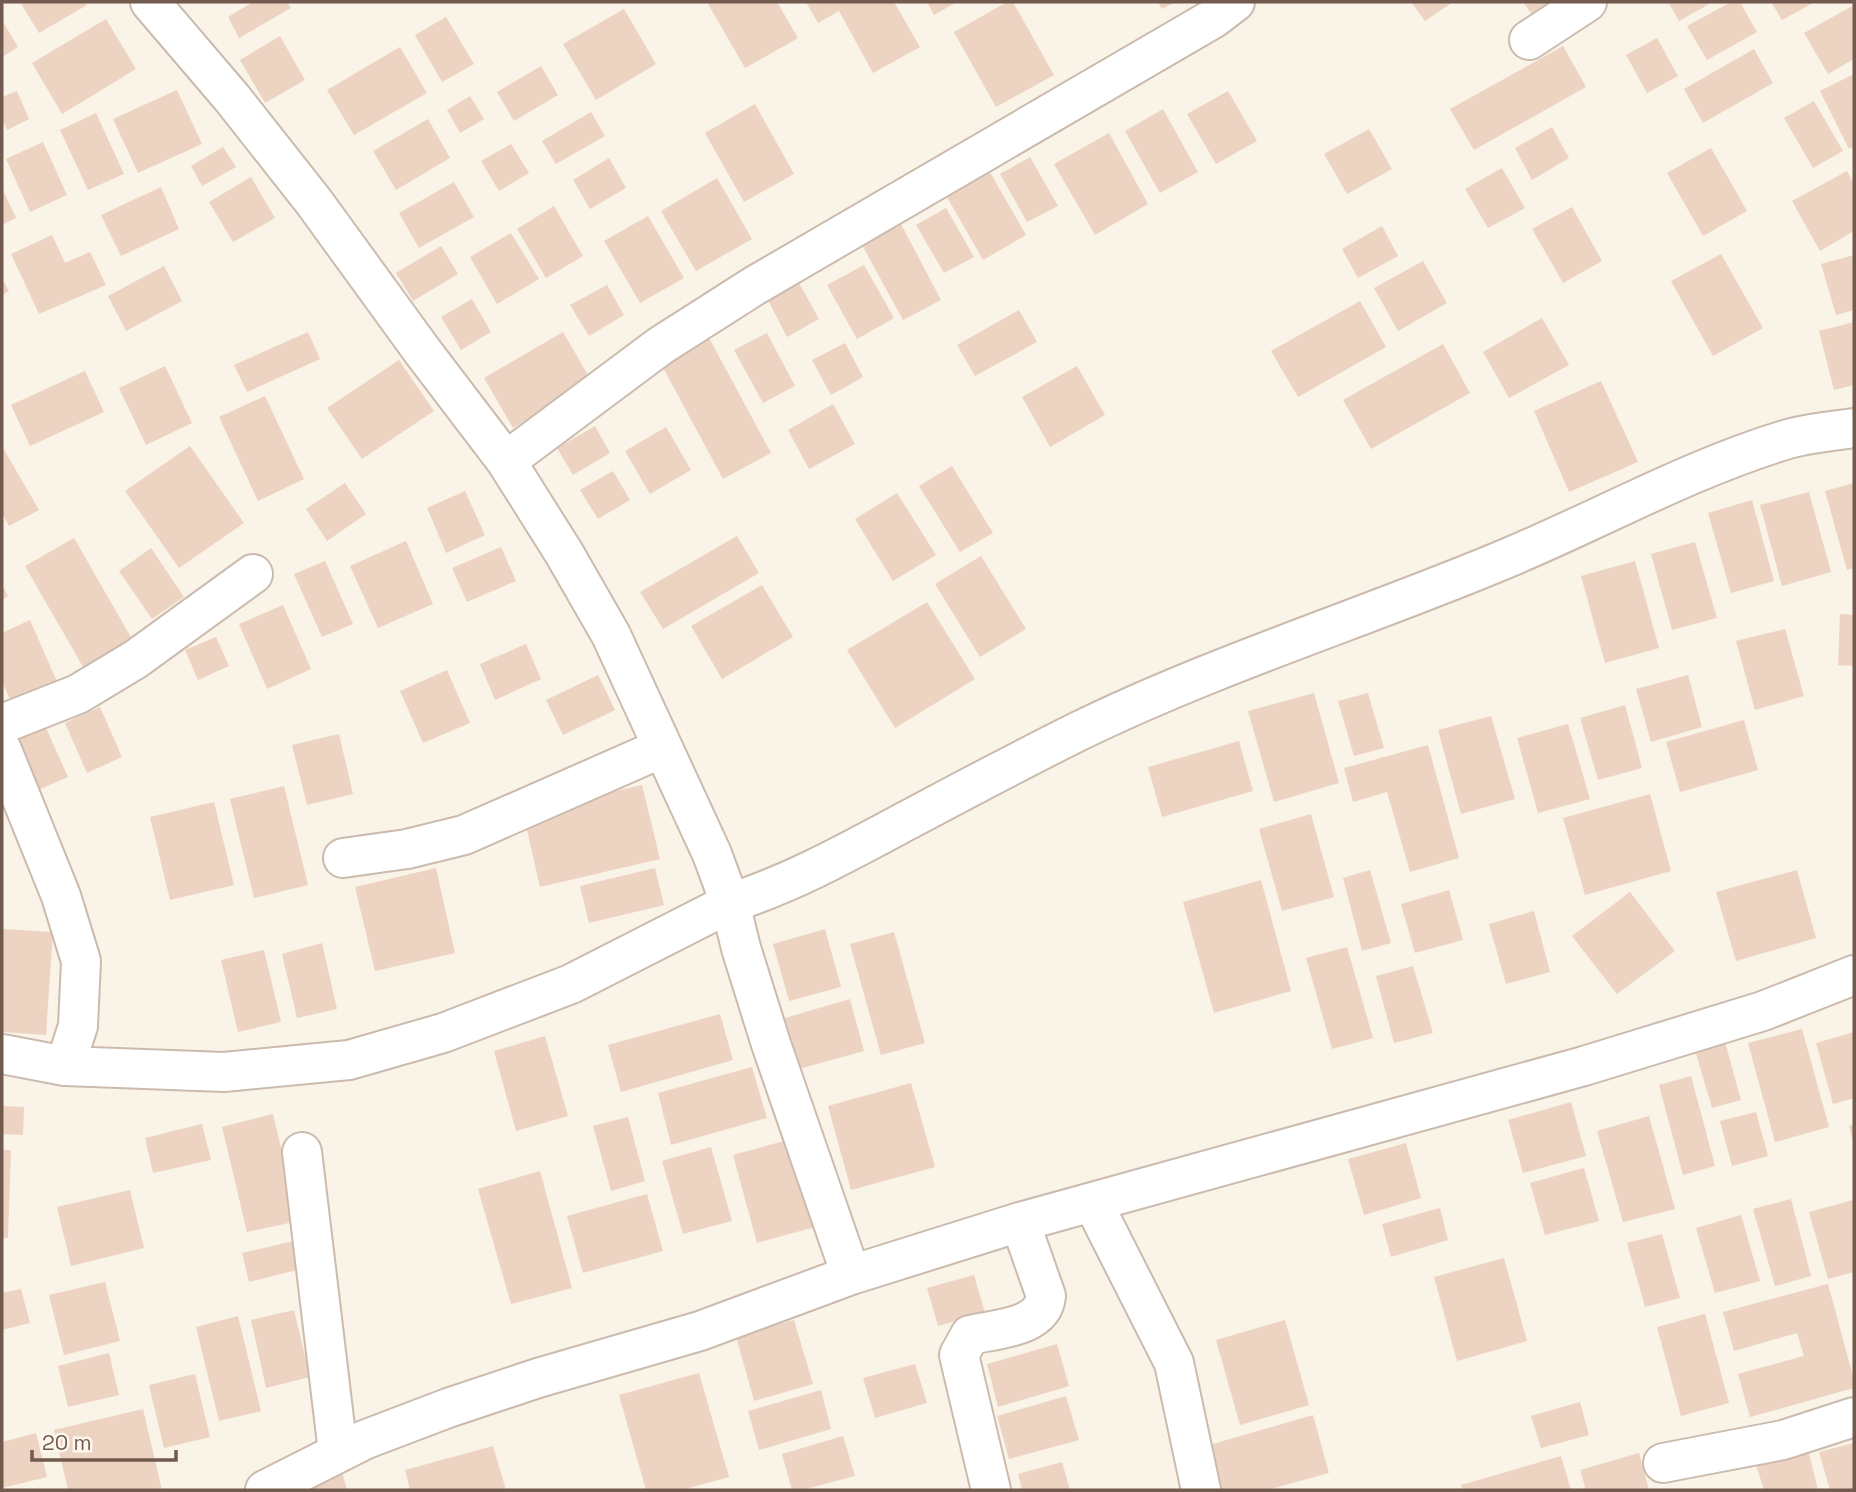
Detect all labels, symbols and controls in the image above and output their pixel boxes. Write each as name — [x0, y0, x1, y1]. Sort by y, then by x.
scale bar — [32, 1418, 175, 1462]
text: 20 m — [42, 1429, 92, 1456]

